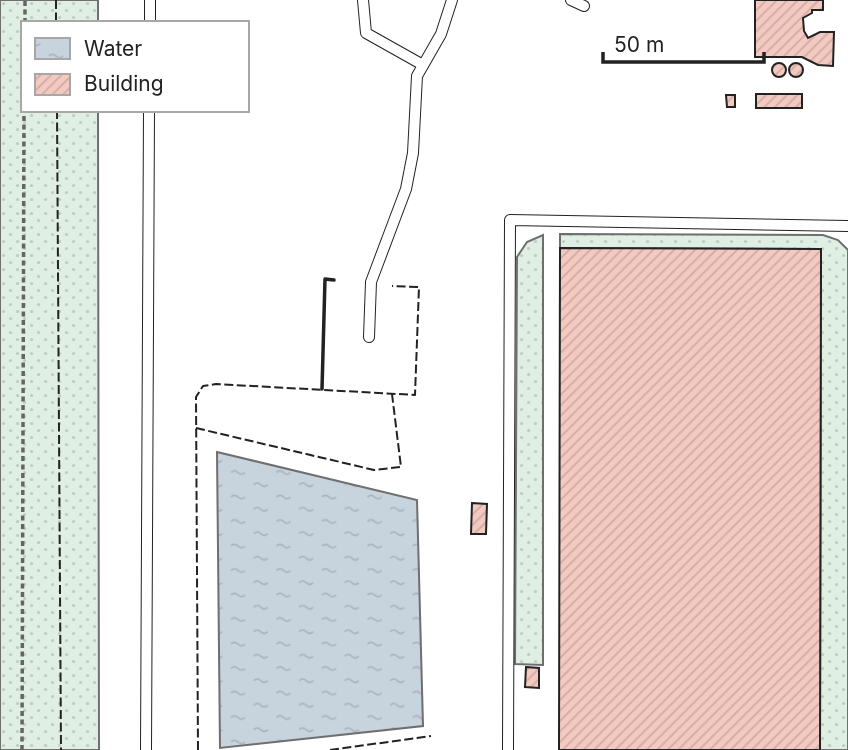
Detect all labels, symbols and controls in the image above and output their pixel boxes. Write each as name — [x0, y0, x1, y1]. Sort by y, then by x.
legend — [21, 21, 248, 112]
scale bar — [603, 21, 764, 65]
text: 50 m — [614, 32, 664, 57]
text: Water — [84, 36, 142, 61]
text: Building — [84, 71, 164, 96]

